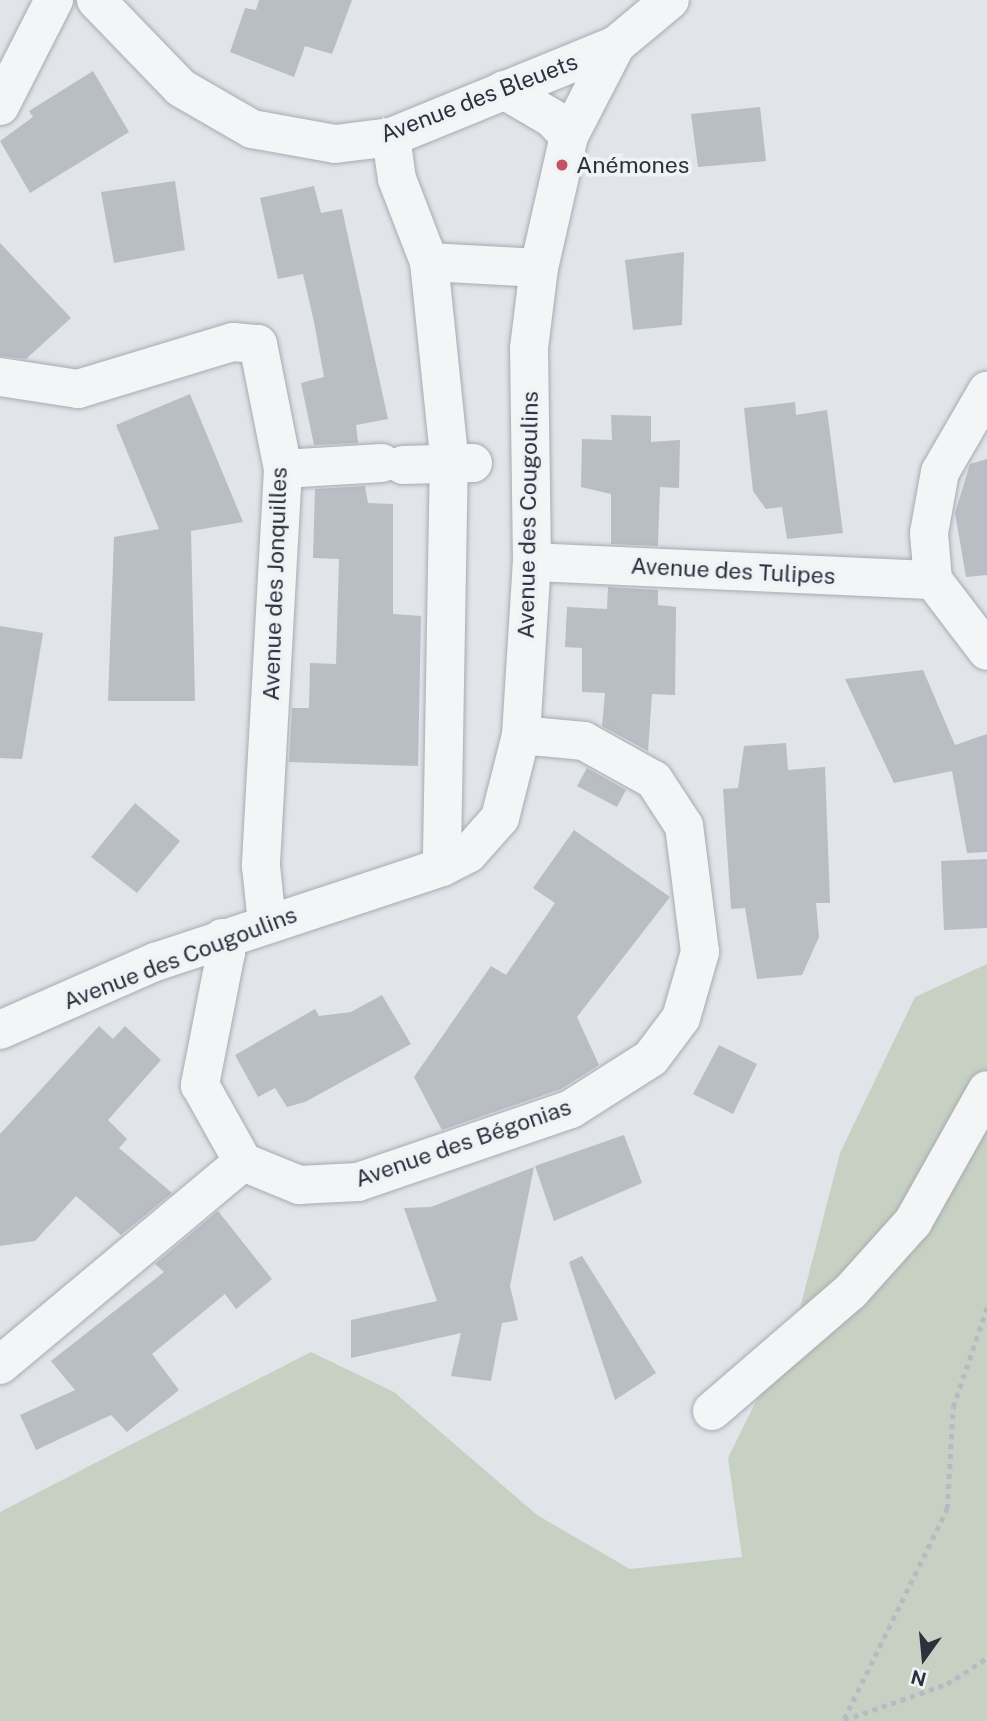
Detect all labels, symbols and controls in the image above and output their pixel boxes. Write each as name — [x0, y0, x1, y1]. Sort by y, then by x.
street label: Avenue des Bleuets — [376, 48, 582, 148]
place label: Anémones — [576, 151, 689, 179]
marker: Anémones — [554, 157, 570, 173]
street label: Avenue des Cougoulins — [512, 391, 544, 639]
street label: Avenue des Jonquilles — [257, 466, 293, 702]
street label: Avenue des Tulipes — [630, 552, 836, 590]
street label: Avenue des Cougoulins — [59, 901, 301, 1015]
street label: Avenue des Bégonias — [351, 1093, 575, 1193]
north arrow — [889, 1623, 959, 1693]
text: N — [909, 1666, 929, 1691]

